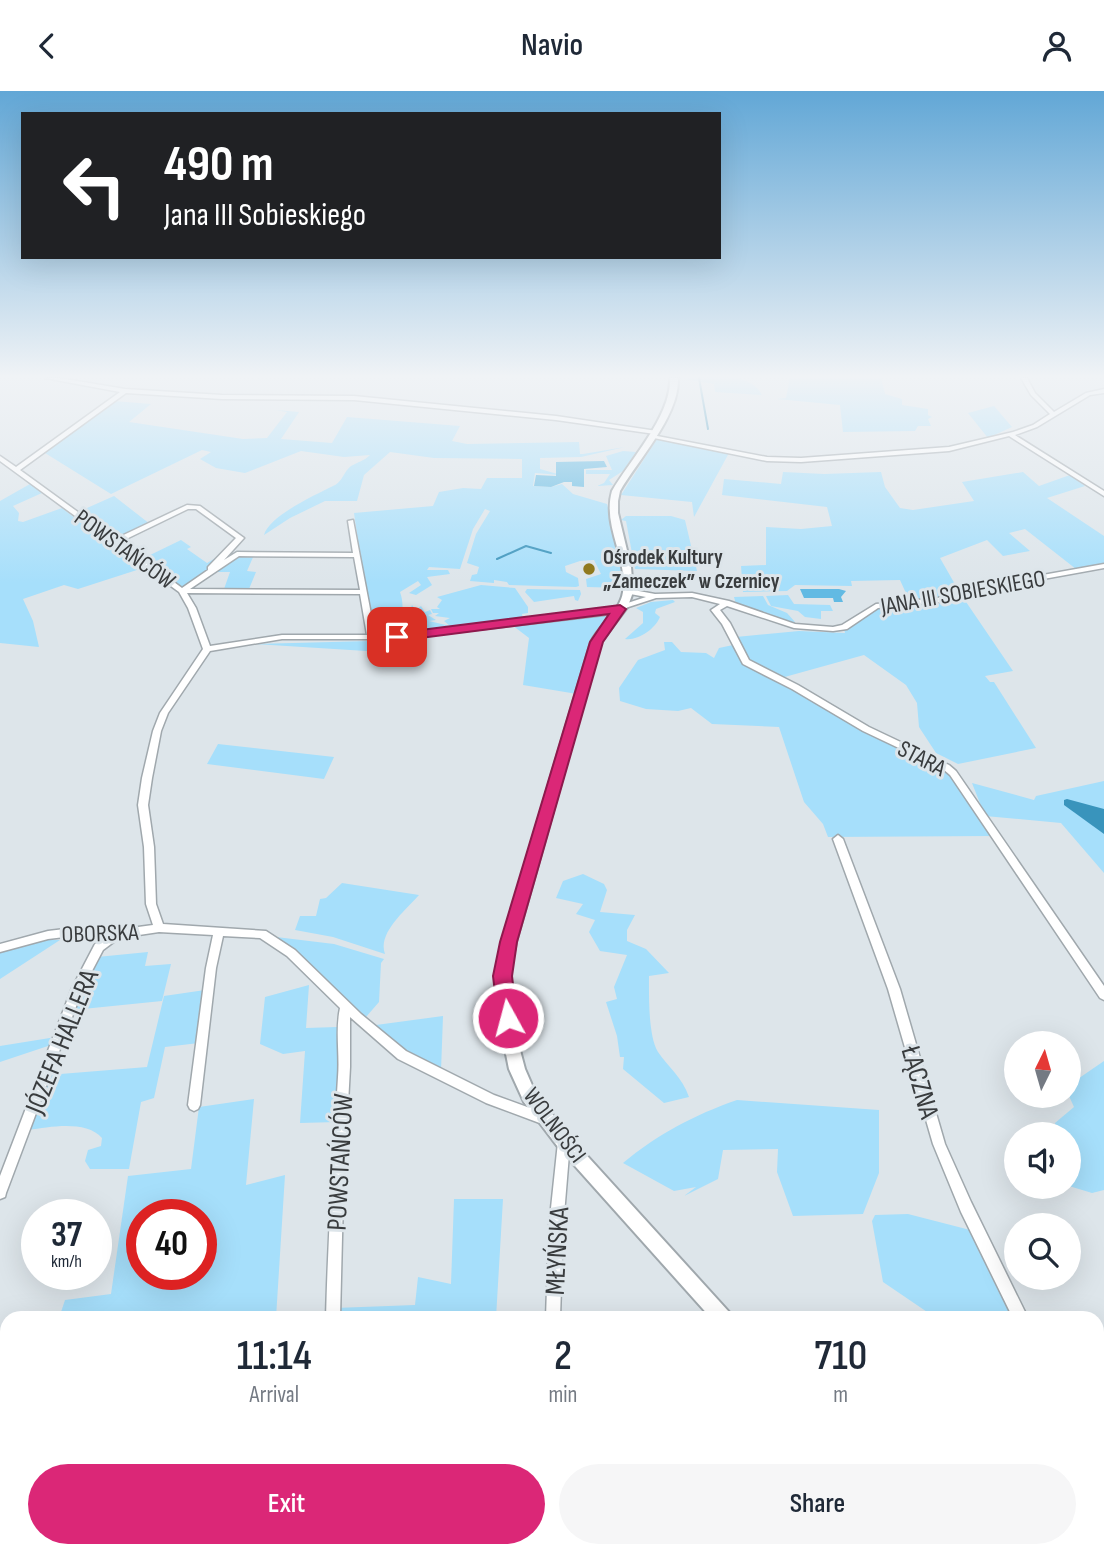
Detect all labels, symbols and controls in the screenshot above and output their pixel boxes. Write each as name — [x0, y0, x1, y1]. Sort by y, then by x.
text: Navio — [521, 26, 583, 65]
icon: back — [28, 27, 66, 65]
icon: person — [1038, 27, 1076, 65]
text: 490 m — [164, 136, 274, 195]
icon: left — [49, 140, 140, 231]
text: Jana III Sobieskiego — [164, 196, 366, 235]
street label: POWSTAŃCÓW — [69, 503, 181, 596]
place label: Ośrodek Kultury „Zameczek” w Czernicy — [603, 545, 780, 594]
marker: Ośrodek Kultury „Zameczek” w Czernicy — [581, 561, 597, 577]
street label: JANA III SOBIESKIEGO — [878, 564, 1048, 621]
pin — [367, 607, 427, 667]
icon: arrive — [378, 618, 416, 656]
street label: STARA — [893, 734, 951, 783]
street label: OBORSKA — [61, 918, 140, 949]
street label: JÓZEFA HALLERA — [18, 964, 107, 1119]
position arrow — [471, 981, 545, 1055]
north arrow — [1004, 1031, 1082, 1108]
map controls — [1004, 1031, 1081, 1290]
street label: ŁĄCZNA — [893, 1041, 946, 1123]
street label: WOLNOŚCI — [517, 1082, 592, 1169]
street label: POWSTAŃCÓW — [320, 1093, 361, 1231]
button: sound — [1004, 1122, 1081, 1199]
speed limit sign: 40 — [126, 1199, 217, 1290]
street label: MŁYŃSKA — [539, 1205, 576, 1296]
button: search — [1004, 1213, 1081, 1290]
text: 37 — [51, 1214, 82, 1257]
text: km/h — [51, 1251, 82, 1272]
text: 11:14 — [237, 1331, 312, 1382]
text: 2 — [554, 1331, 572, 1382]
text: 710 — [814, 1331, 867, 1382]
text: Arrival — [250, 1381, 299, 1409]
text: min — [548, 1381, 577, 1409]
text: m — [833, 1381, 848, 1409]
button: Exit — [28, 1464, 545, 1544]
button: Share — [559, 1464, 1076, 1544]

